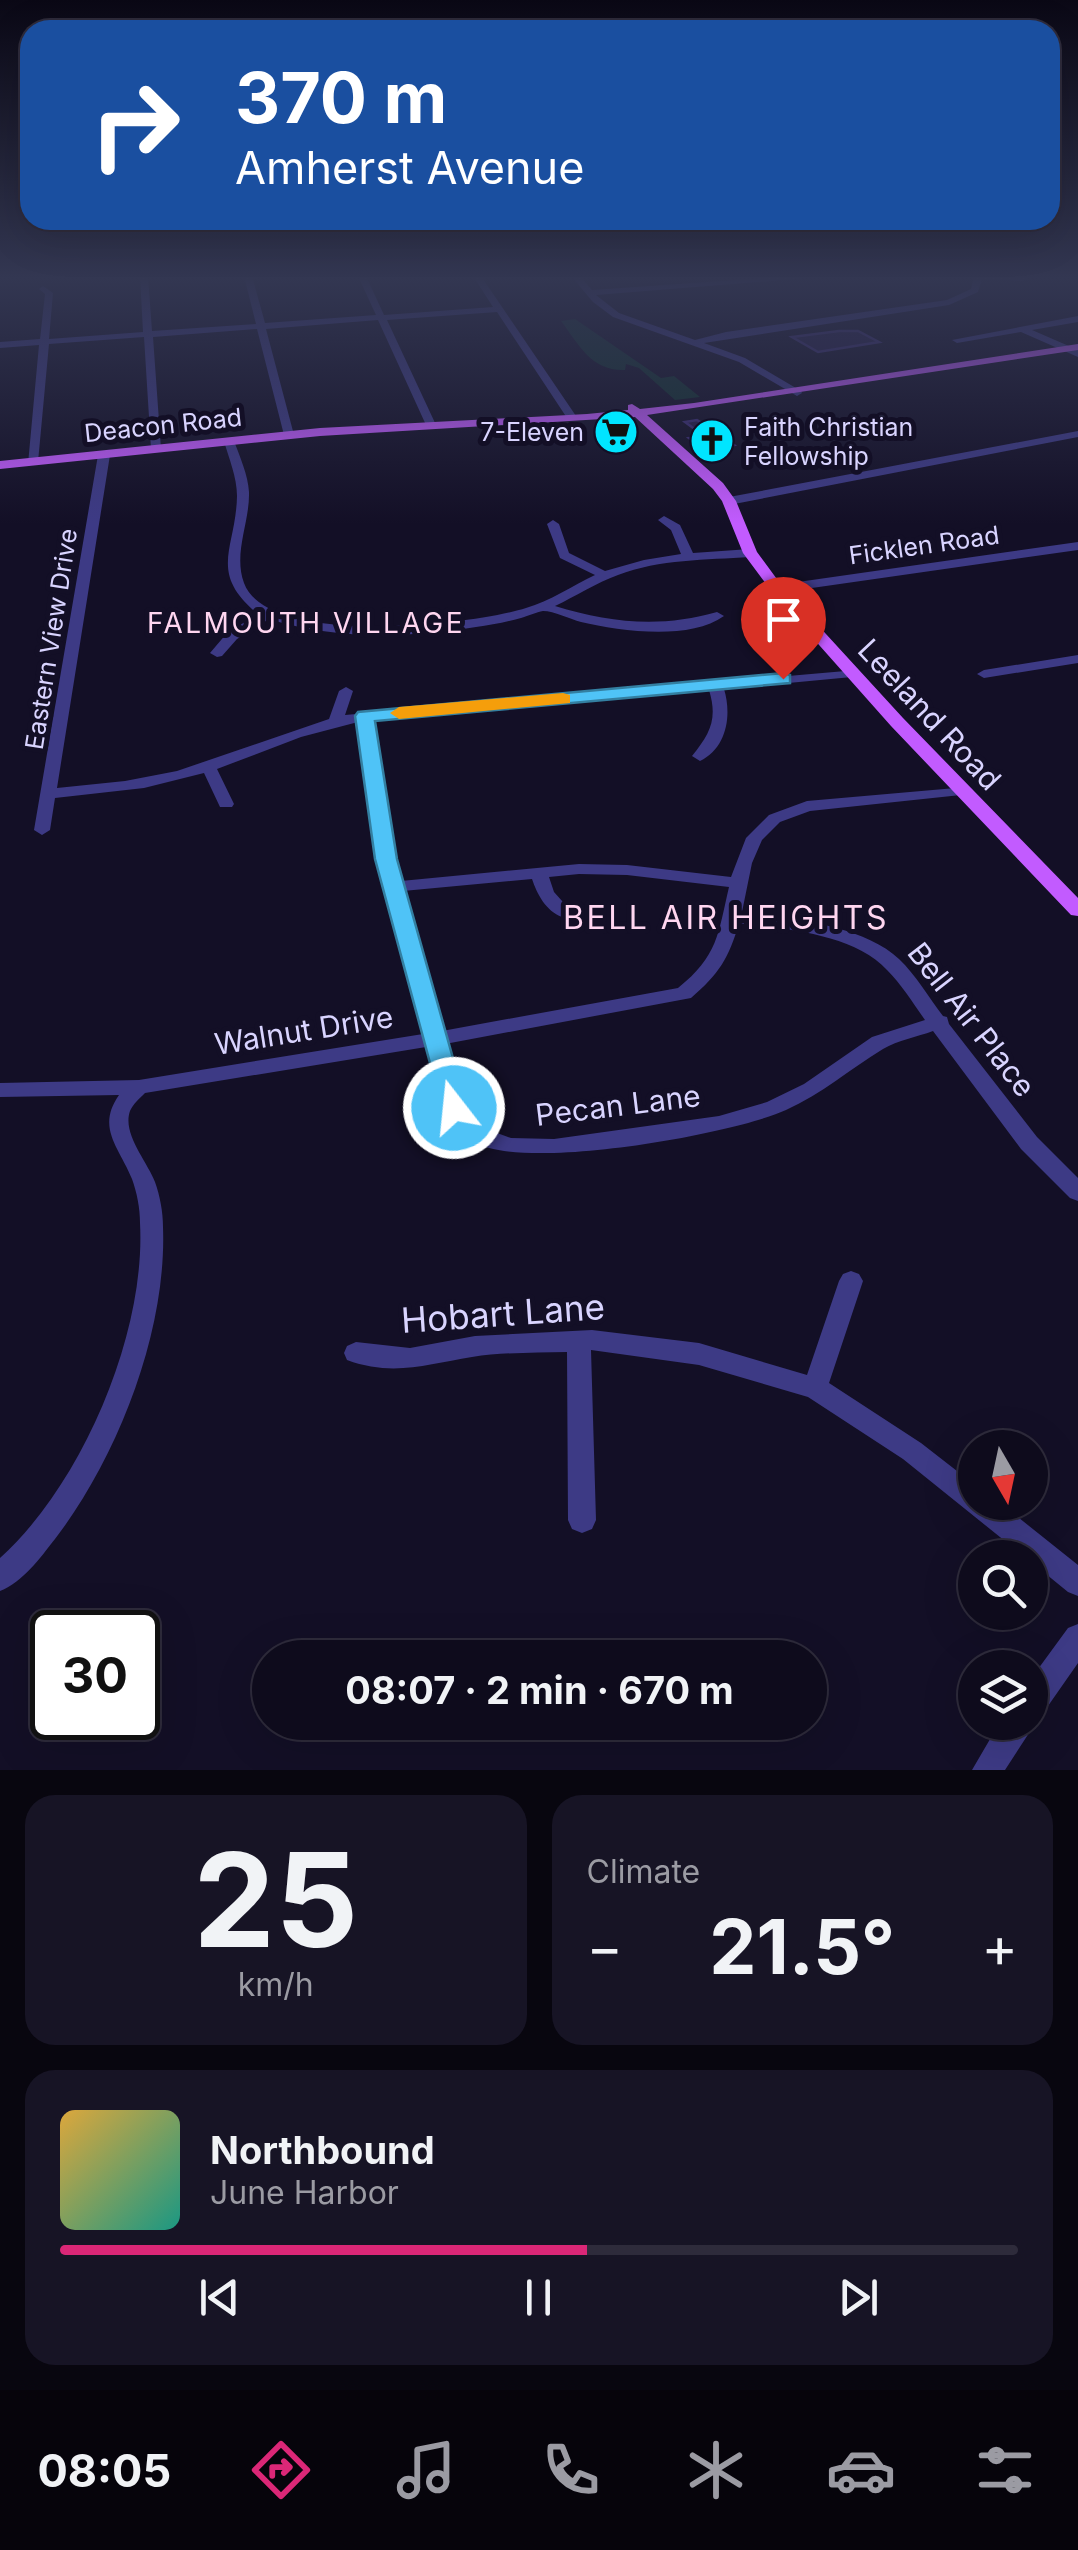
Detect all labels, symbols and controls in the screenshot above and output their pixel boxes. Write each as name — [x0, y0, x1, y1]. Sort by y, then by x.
text: 370 m — [235, 55, 447, 140]
icon: right — [70, 60, 200, 190]
text: Amherst Avenue — [235, 140, 584, 195]
street label: Deacon Road — [83, 402, 243, 448]
supermarket icon: 7-Eleven — [593, 409, 639, 455]
place label: Faith Christian Fellowship — [744, 412, 913, 471]
place label: 7-Eleven — [480, 417, 584, 447]
church icon: Faith Christian Fellowship — [689, 418, 735, 464]
street label: Ficklen Road — [847, 520, 1001, 570]
street label: Eastern View Drive — [19, 526, 83, 752]
pin — [741, 577, 826, 680]
icon: arrive — [756, 592, 811, 647]
district label: FALMOUTH VILLAGE — [147, 606, 465, 640]
street label: Leeland Road — [851, 631, 1009, 797]
district label: BELL AIR HEIGHTS — [563, 898, 889, 937]
street label: Bell Air Place — [900, 935, 1043, 1104]
street label: Walnut Drive — [212, 998, 396, 1062]
position arrow — [402, 1056, 506, 1160]
street label: Pecan Lane — [533, 1077, 702, 1133]
street label: Hobart Lane — [400, 1285, 606, 1341]
north arrow — [958, 1430, 1048, 1520]
map controls — [958, 1430, 1048, 1740]
button: search — [958, 1540, 1048, 1630]
speed limit sign: 30 — [30, 1610, 160, 1740]
button: layers — [958, 1650, 1048, 1740]
text: 08:07 · 2 min · 670 m — [345, 1667, 734, 1713]
text: 25 — [193, 1821, 358, 1978]
text: Climate — [587, 1852, 700, 1891]
text: 21.5° — [709, 1901, 895, 1992]
text: − — [587, 1914, 623, 1980]
text: + — [982, 1914, 1018, 1980]
text: km/h — [238, 1965, 314, 2004]
text: Northbound — [210, 2127, 435, 2173]
text: June Harbor — [210, 2173, 399, 2212]
icon: previous — [192, 2270, 247, 2325]
icon: pause — [511, 2270, 566, 2325]
icon: next — [831, 2270, 886, 2325]
icon: directions — [246, 2435, 316, 2505]
icon: music — [391, 2435, 461, 2505]
icon: phone — [536, 2435, 606, 2505]
icon: climate — [681, 2435, 751, 2505]
icon: car — [826, 2435, 896, 2505]
icon: filters — [970, 2435, 1040, 2505]
text: 08:05 — [37, 2443, 171, 2498]

